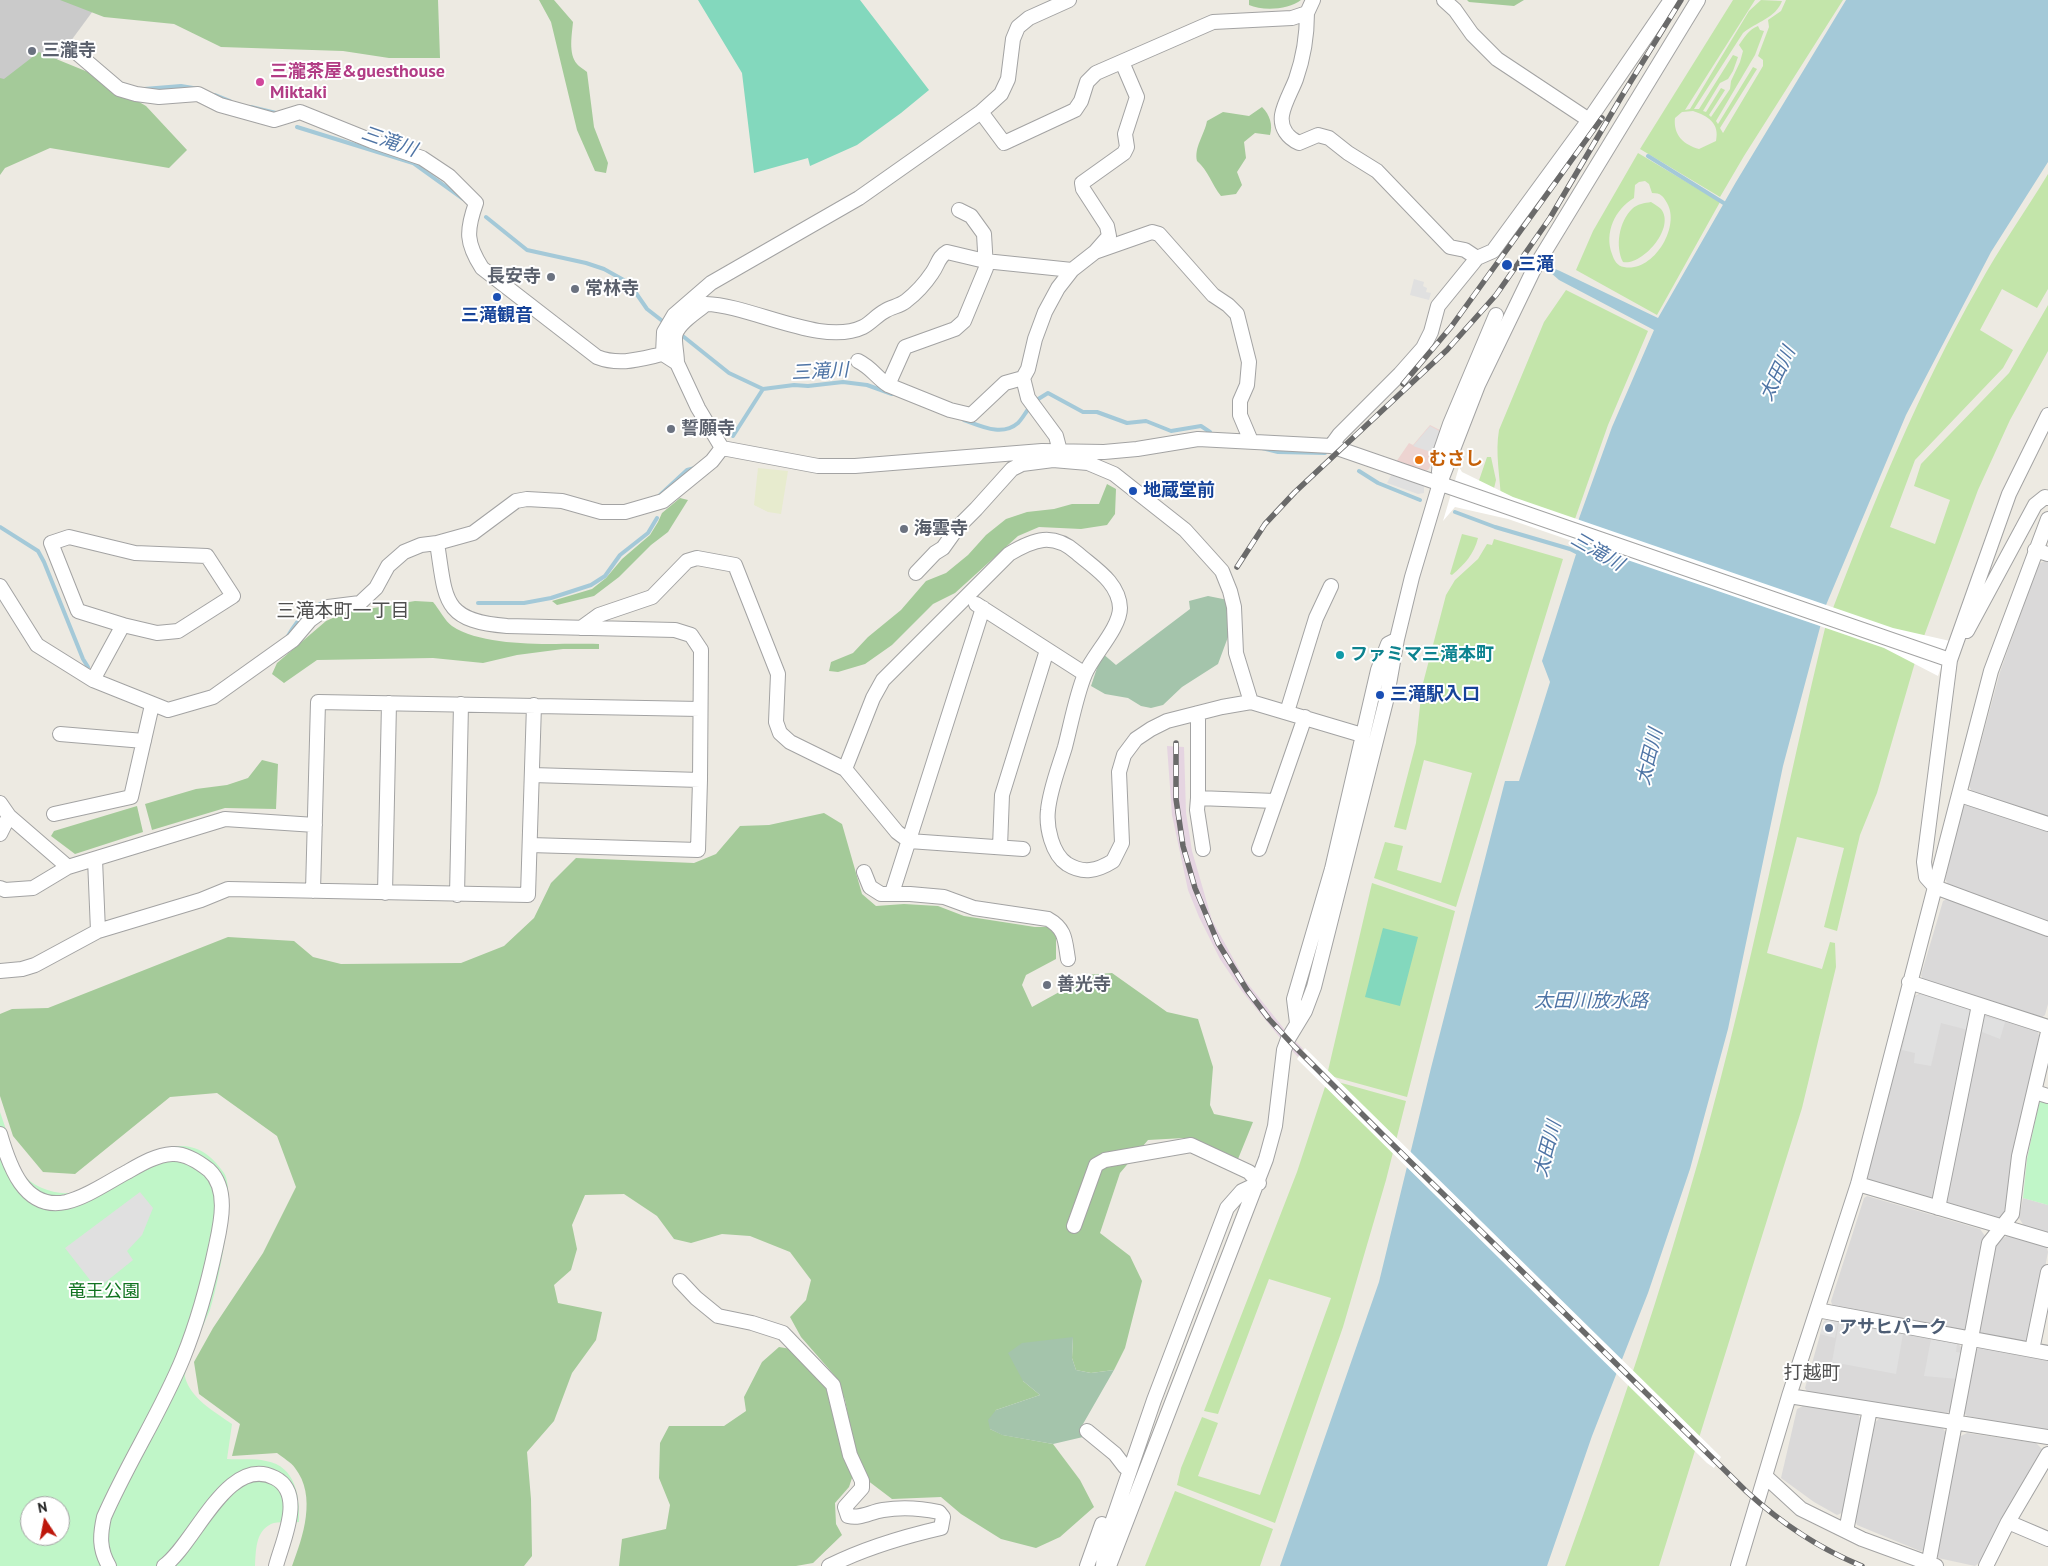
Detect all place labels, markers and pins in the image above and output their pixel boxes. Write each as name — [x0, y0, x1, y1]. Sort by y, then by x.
place label: 三瀧寺 — [42, 40, 96, 62]
marker: 三瀧寺 — [26, 45, 38, 57]
place label: 三瀧茶屋&guesthouse Miktaki — [270, 61, 445, 104]
marker: 三瀧茶屋&guesthouse Miktaki — [254, 76, 266, 88]
place label: 三滝 — [1518, 254, 1554, 276]
marker: 三滝 — [1500, 258, 1514, 272]
place label: 長安寺 — [487, 266, 541, 288]
marker: 長安寺 — [545, 271, 557, 283]
place label: 常林寺 — [585, 278, 639, 300]
marker: 常林寺 — [569, 283, 581, 295]
marker: 三滝観音 — [491, 291, 503, 303]
place label: 三滝観音 — [461, 305, 533, 327]
place label: 誓願寺 — [681, 418, 735, 440]
marker: 誓願寺 — [665, 423, 677, 435]
place label: むさし — [1429, 449, 1483, 471]
marker: むさし — [1413, 454, 1425, 466]
place label: 地蔵堂前 — [1143, 480, 1215, 502]
marker: 地蔵堂前 — [1127, 485, 1139, 497]
place label: 海雲寺 — [914, 518, 968, 540]
marker: 海雲寺 — [898, 523, 910, 535]
place label: ファミマ三滝本町 — [1350, 644, 1494, 666]
marker: ファミマ三滝本町 — [1334, 649, 1346, 661]
place label: 三滝駅入口 — [1390, 684, 1480, 706]
marker: 三滝駅入口 — [1374, 689, 1386, 701]
place label: 善光寺 — [1057, 974, 1111, 996]
marker: 善光寺 — [1041, 979, 1053, 991]
place label: アサヒパーク — [1839, 1317, 1947, 1339]
marker: アサヒパーク — [1823, 1322, 1835, 1334]

